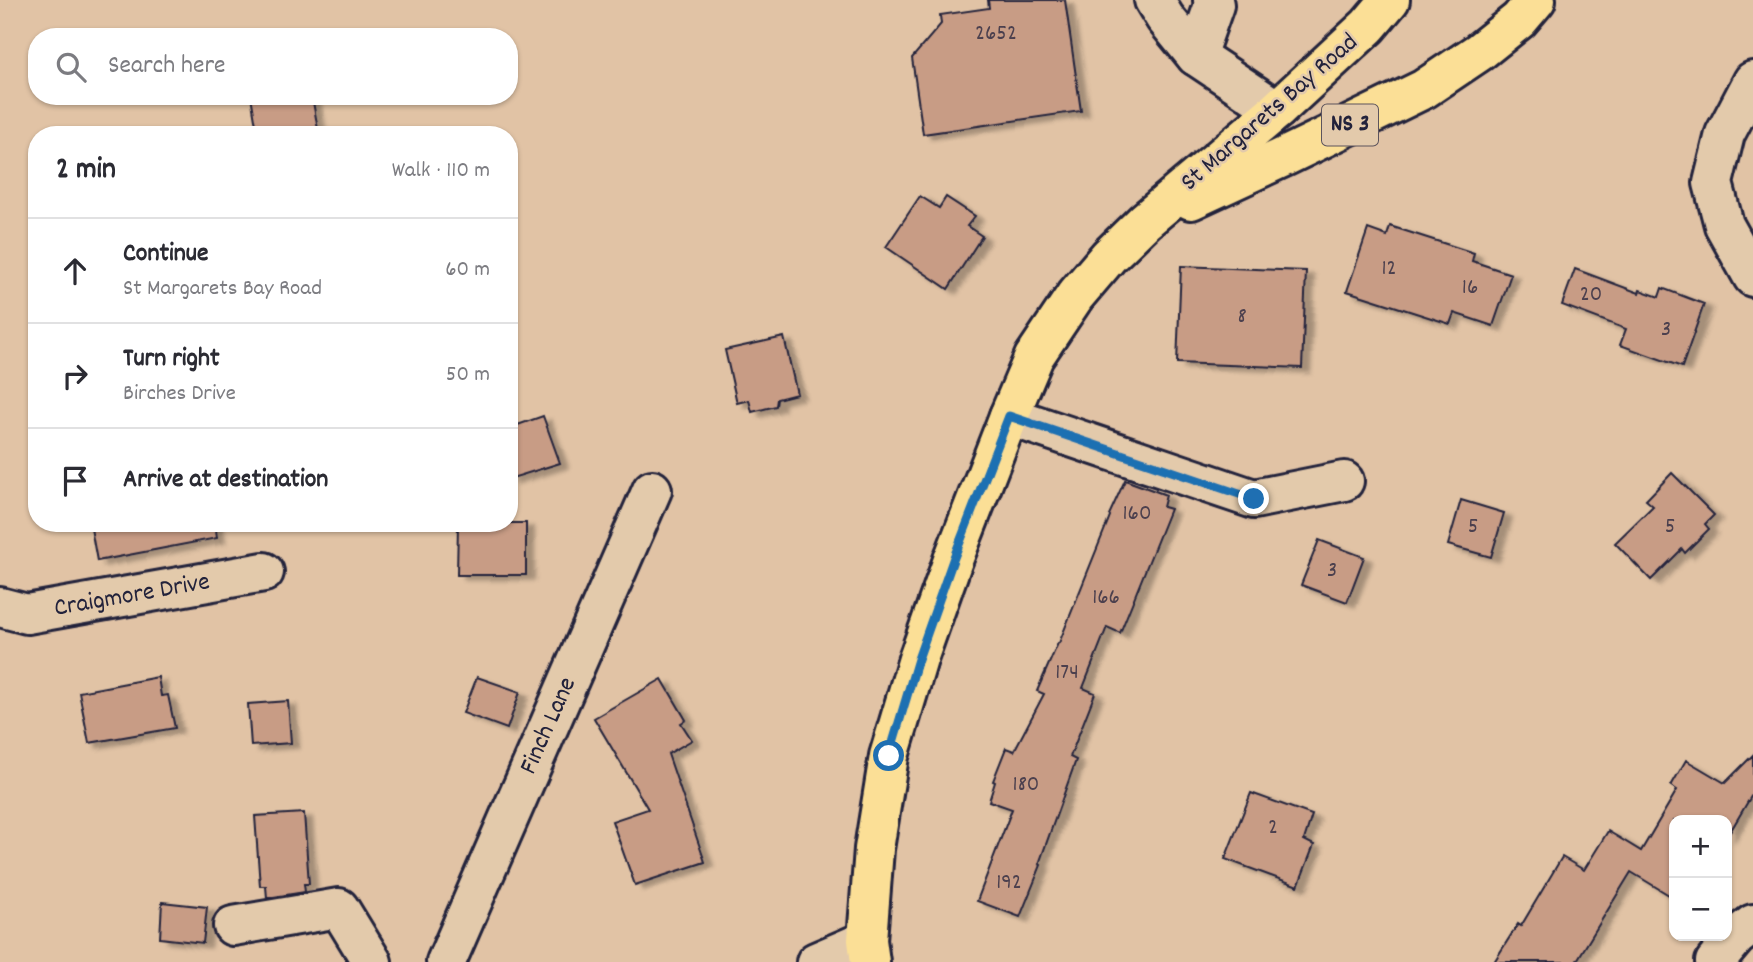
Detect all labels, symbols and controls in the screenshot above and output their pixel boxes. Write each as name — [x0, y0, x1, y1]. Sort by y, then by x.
house number: 2652 — [975, 18, 1017, 51]
street label: St Margarets Bay Road — [1173, 25, 1367, 201]
search box — [28, 28, 518, 105]
icon: search — [52, 48, 90, 86]
text: Search here — [108, 48, 226, 85]
road number: NS 3 — [1322, 104, 1378, 146]
text: 2 min — [56, 150, 116, 193]
text: Walk · 110 m — [392, 155, 490, 188]
text: Continue — [123, 236, 208, 273]
icon: ahead — [56, 252, 94, 290]
house number: 12 — [1381, 253, 1397, 286]
text: 60 m — [445, 254, 490, 287]
house number: 16 — [1462, 272, 1478, 305]
text: St Margarets Bay Road — [123, 273, 322, 306]
house number: 20 — [1580, 279, 1602, 312]
house number: 8 — [1237, 301, 1247, 334]
house number: 3 — [1661, 314, 1671, 347]
text: Turn right — [123, 341, 220, 378]
icon: right — [56, 357, 94, 395]
text: 50 m — [446, 359, 490, 392]
text: Birches Drive — [123, 378, 236, 411]
icon: arrive — [56, 462, 94, 500]
text: Arrive at destination — [123, 462, 328, 499]
route end — [1238, 483, 1269, 514]
house number: 160 — [1123, 498, 1151, 531]
house number: 5 — [1468, 511, 1478, 544]
house number: 5 — [1665, 511, 1675, 544]
house number: 3 — [1327, 555, 1337, 588]
street label: Craigmore Drive — [51, 564, 213, 628]
house number: 166 — [1092, 582, 1120, 615]
house number: 174 — [1055, 657, 1079, 690]
street label: Finch Lane — [511, 671, 587, 781]
route start — [873, 740, 904, 771]
house number: 180 — [1013, 769, 1039, 802]
house number: 2 — [1268, 812, 1278, 845]
map controls — [1669, 815, 1732, 941]
button: + — [1669, 815, 1732, 878]
house number: 192 — [996, 867, 1022, 900]
button: − — [1669, 878, 1732, 941]

